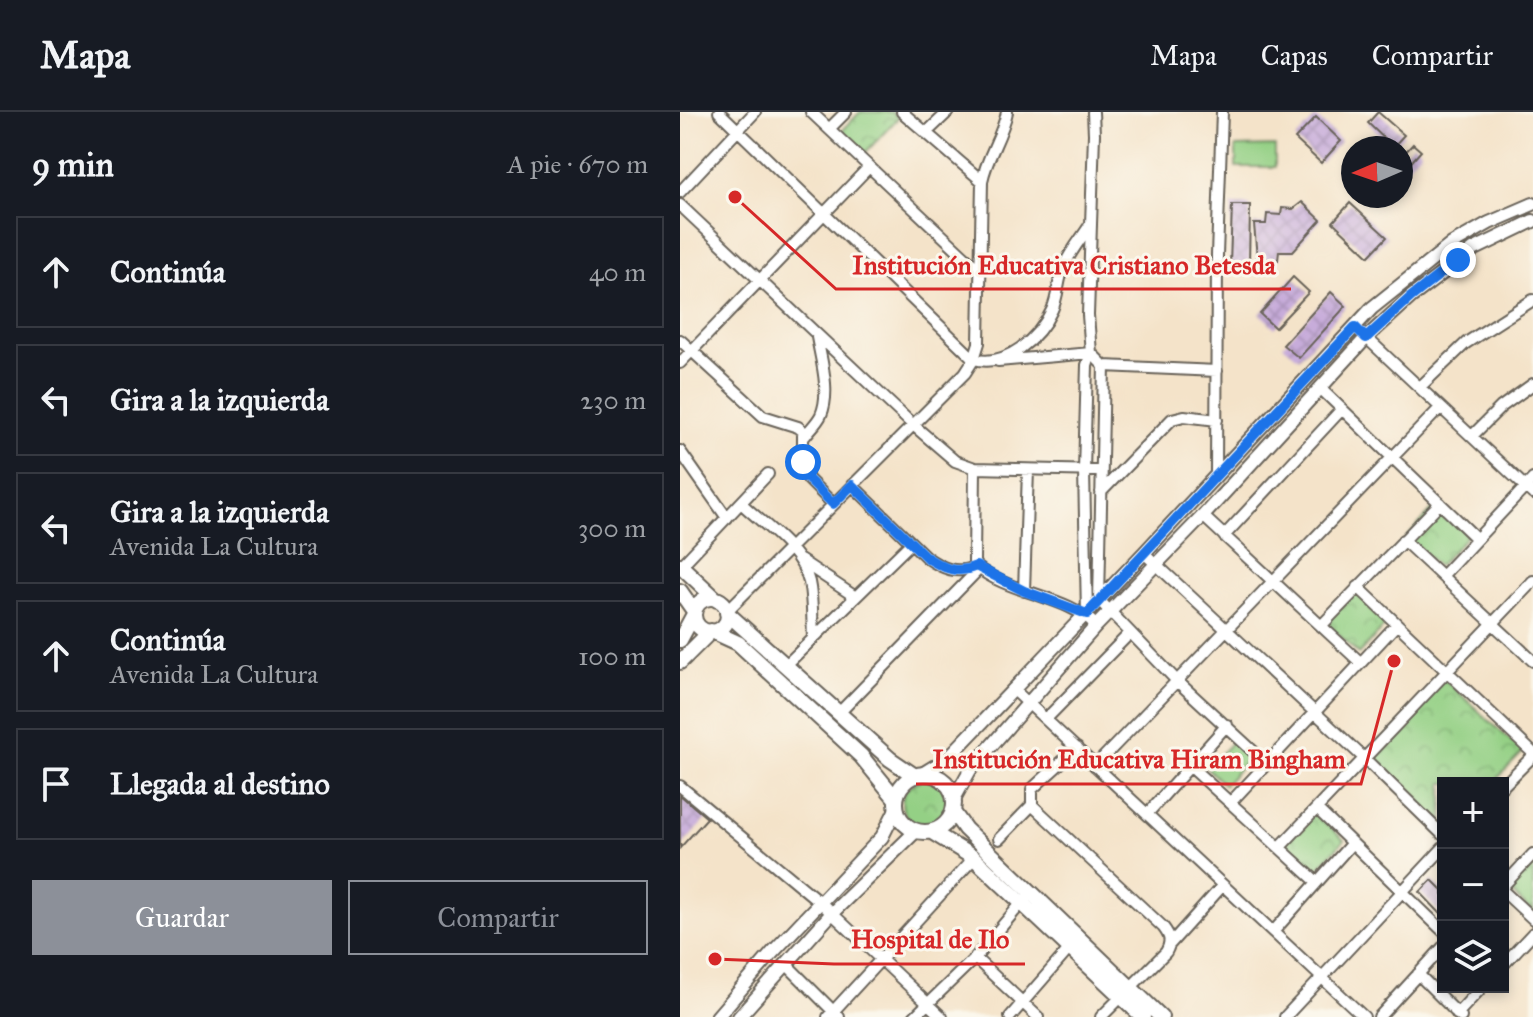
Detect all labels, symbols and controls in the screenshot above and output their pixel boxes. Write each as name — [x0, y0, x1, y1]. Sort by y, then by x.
text: Mapa — [40, 32, 130, 78]
text: Mapa — [1150, 38, 1217, 73]
text: Capas — [1261, 38, 1328, 73]
text: Compartir — [1372, 38, 1493, 73]
north arrow — [1341, 136, 1413, 208]
text: 9 min — [32, 144, 114, 185]
text: A pie · 670 m — [507, 148, 648, 180]
callout: Institución Educativa Cristiano Betesda — [836, 239, 1291, 289]
route end — [1440, 242, 1476, 278]
text: Institución Educativa Cristiano Betesda — [852, 249, 1277, 281]
icon: ahead — [34, 250, 78, 294]
text: Continúa — [110, 254, 226, 290]
text: 40 m — [589, 256, 646, 288]
icon: left — [34, 378, 78, 422]
text: Gira a la izquierda — [110, 382, 329, 418]
text: 230 m — [580, 384, 646, 416]
route start — [785, 444, 821, 480]
text: Gira a la izquierda — [110, 494, 329, 530]
icon: left — [34, 506, 78, 550]
text: 300 m — [578, 512, 646, 544]
text: Avenida La Cultura — [110, 530, 318, 562]
text: Continúa — [110, 622, 226, 658]
icon: ahead — [34, 634, 78, 678]
text: 100 m — [578, 640, 646, 672]
text: Avenida La Cultura — [110, 658, 318, 690]
callout: Institución Educativa Hiram Bingham — [916, 734, 1361, 784]
text: Institución Educativa Hiram Bingham — [933, 743, 1346, 776]
icon: arrive — [34, 762, 78, 806]
text: Llegada al destino — [110, 766, 330, 802]
map controls — [1437, 777, 1509, 993]
button: + — [1437, 777, 1509, 849]
button: − — [1437, 849, 1509, 921]
button: Guardar — [32, 880, 332, 955]
button: Compartir — [348, 880, 648, 955]
callout: Hospital de Ilo — [834, 914, 1025, 964]
button: layers — [1437, 921, 1509, 993]
text: Hospital de Ilo — [851, 923, 1009, 955]

